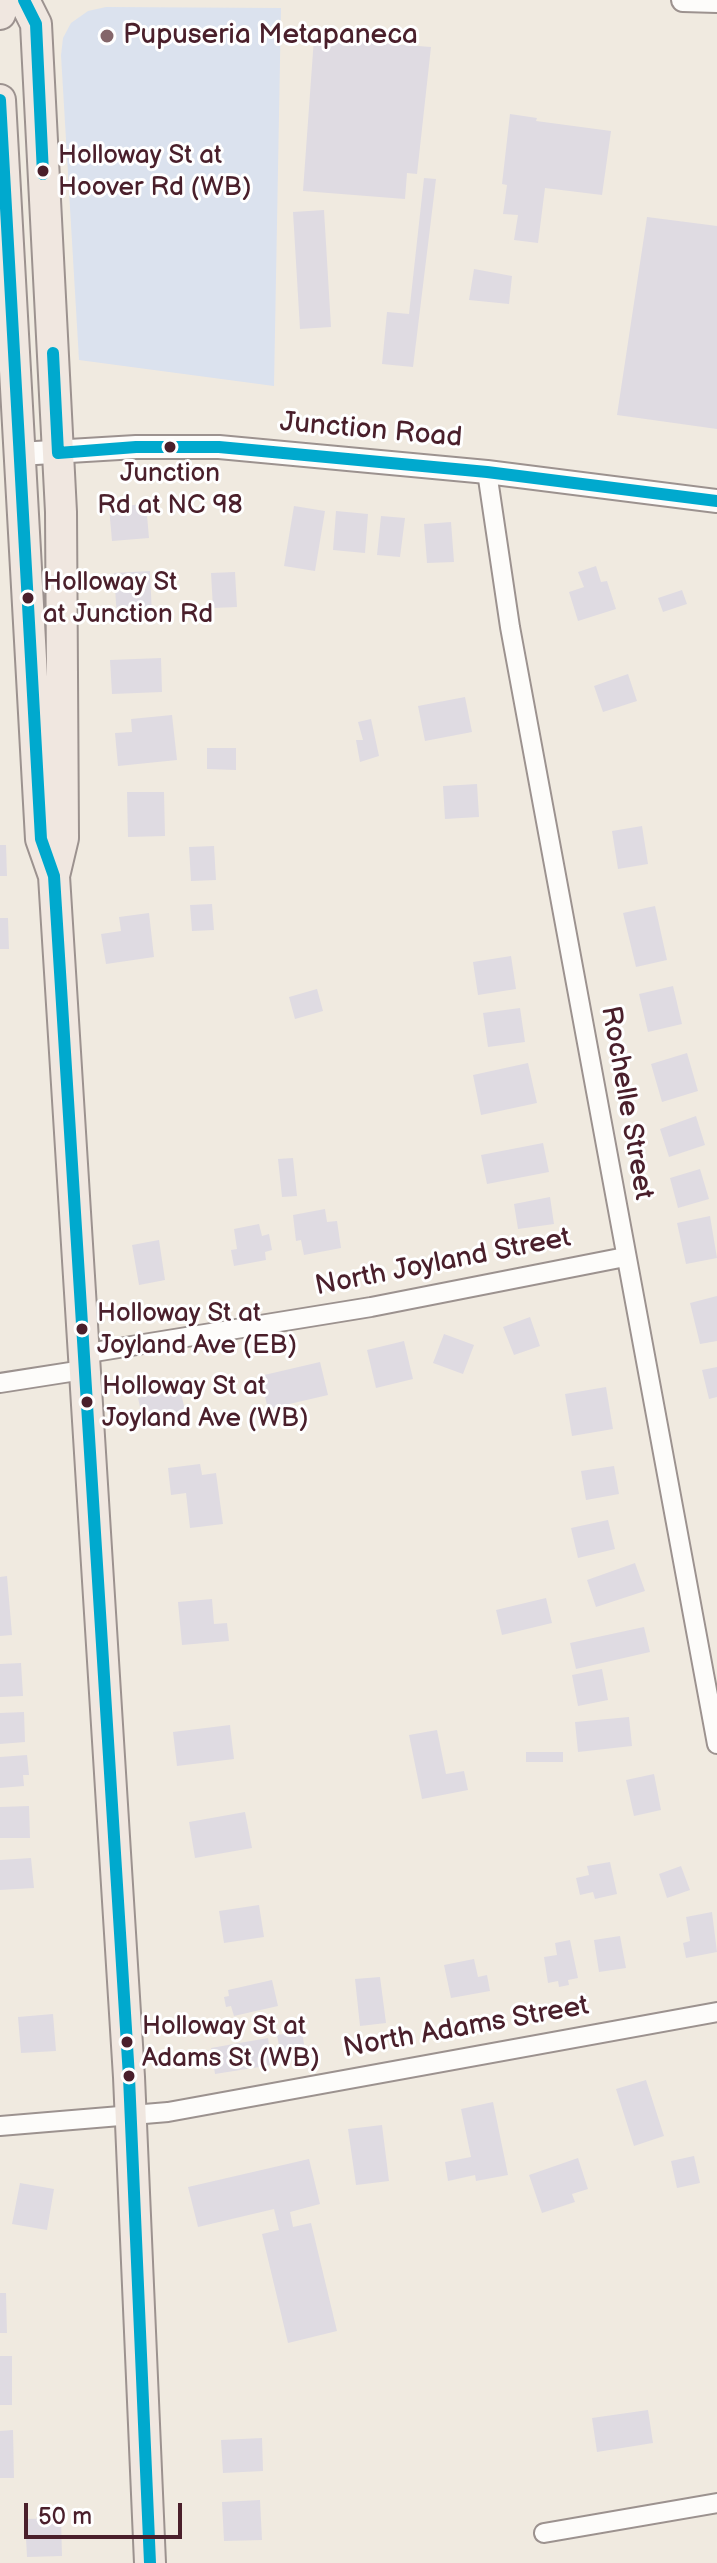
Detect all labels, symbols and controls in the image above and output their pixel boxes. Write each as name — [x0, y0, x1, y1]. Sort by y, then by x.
place label: Pupuseria Metapaneca — [123, 19, 418, 53]
marker: Pupuseria Metapaneca — [98, 27, 116, 45]
place label: Holloway St at Hoover Rd (WB) — [58, 140, 251, 202]
marker: Holloway St at Hoover Rd (WB) — [35, 163, 51, 179]
street label: Junction Road — [278, 406, 464, 456]
marker: Junction Rd at NC 98 — [162, 439, 178, 455]
place label: Junction Rd at NC 98 — [97, 458, 243, 520]
place label: Holloway St at Junction Rd — [43, 567, 213, 628]
marker: Holloway St at Junction Rd — [20, 590, 36, 606]
street label: Rochelle Street — [592, 1004, 660, 1202]
street label: North Joyland Street — [312, 1222, 574, 1304]
place label: Holloway St at Joyland Ave (EB) — [97, 1298, 297, 1360]
marker: Holloway St at Joyland Ave (EB) — [74, 1321, 90, 1337]
place label: Holloway St at Joyland Ave (WB) — [102, 1371, 308, 1432]
marker: Holloway St at Joyland Ave (WB) — [79, 1394, 95, 1410]
street label: North Adams Street — [341, 1990, 591, 2066]
place label: Holloway St at Adams St (WB) — [142, 2011, 320, 2072]
marker: Holloway St at Adams St (WB) — [119, 2034, 135, 2050]
unlabelled marker — [121, 2068, 137, 2084]
scale bar — [28, 2487, 186, 2537]
text: 50 m — [38, 2502, 92, 2531]

